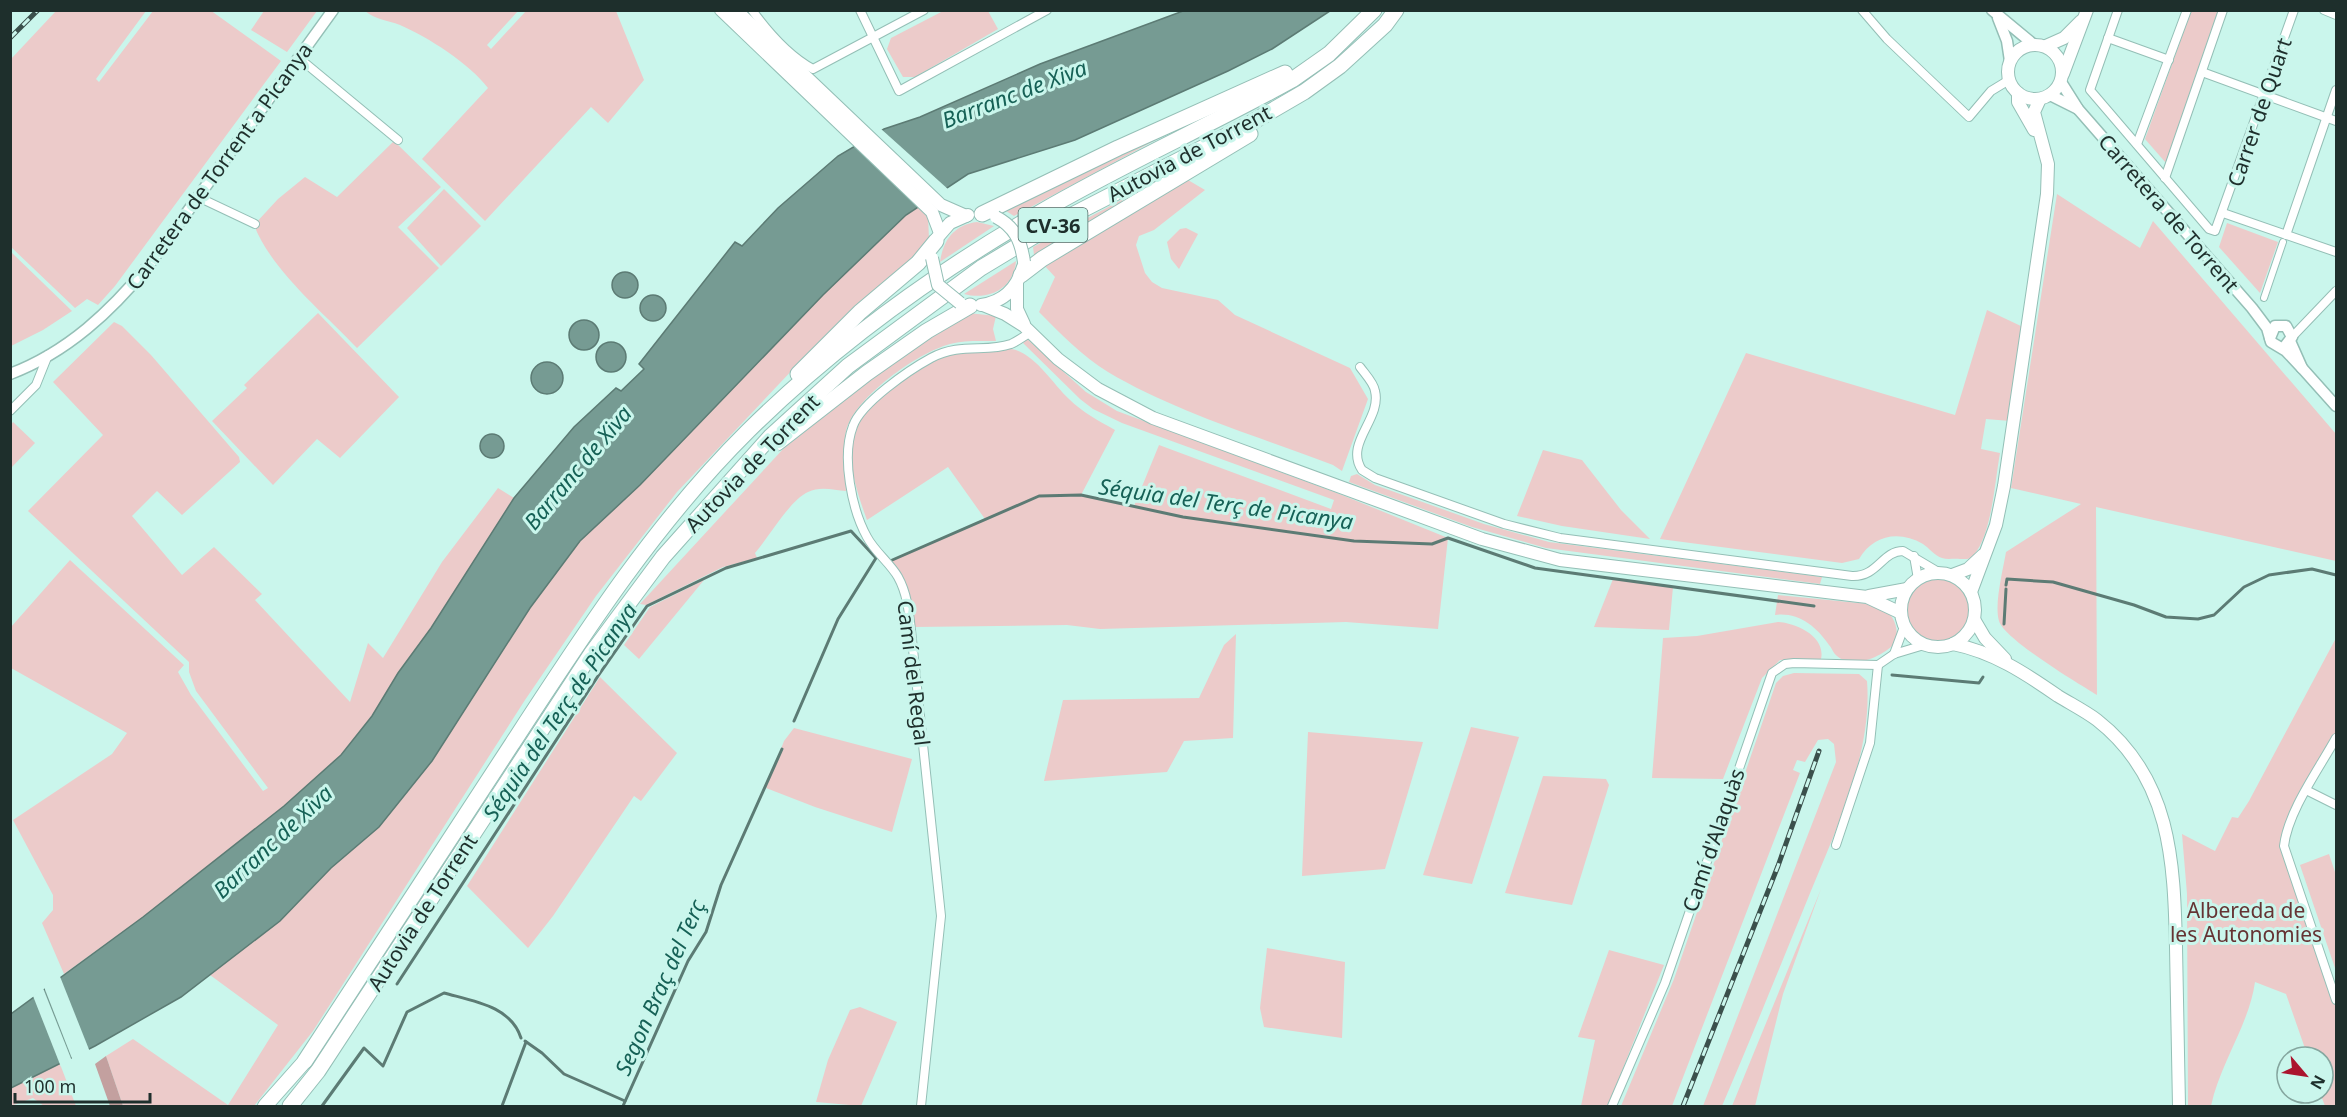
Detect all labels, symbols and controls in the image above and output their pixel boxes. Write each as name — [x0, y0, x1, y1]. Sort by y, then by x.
street label: Carrer de Quart — [2220, 33, 2298, 190]
street label: Carretera de Torrent a Picanya — [120, 37, 318, 295]
water label: Barranc de Xiva — [937, 51, 1091, 134]
street label: Autovia de Torrent — [1102, 98, 1276, 208]
street label: Carretera de Torrent — [2092, 128, 2246, 298]
road number: CV-36 — [1018, 208, 1088, 242]
street label: Autovia de Torrent — [679, 388, 826, 538]
water label: Barranc de Xiva — [516, 398, 638, 535]
water label: Séquia del Terç de Picanya — [1097, 470, 1356, 536]
water label: Séquia del Terç de Picanya — [475, 596, 643, 826]
street label: Camí del Regal — [891, 599, 937, 747]
street label: Camí d'Alaquàs — [1675, 764, 1751, 916]
water label: Barranc de Xiva — [206, 777, 339, 904]
street label: Autovia de Torrent — [361, 828, 484, 996]
water label: Segon Braç del Terç — [607, 894, 712, 1080]
park label: Albereda de les Autonomies — [2170, 896, 2322, 948]
north arrow — [2275, 1045, 2335, 1105]
scale bar — [15, 1066, 150, 1104]
text: N — [2305, 1071, 2331, 1093]
text: 100 m — [24, 1074, 76, 1098]

